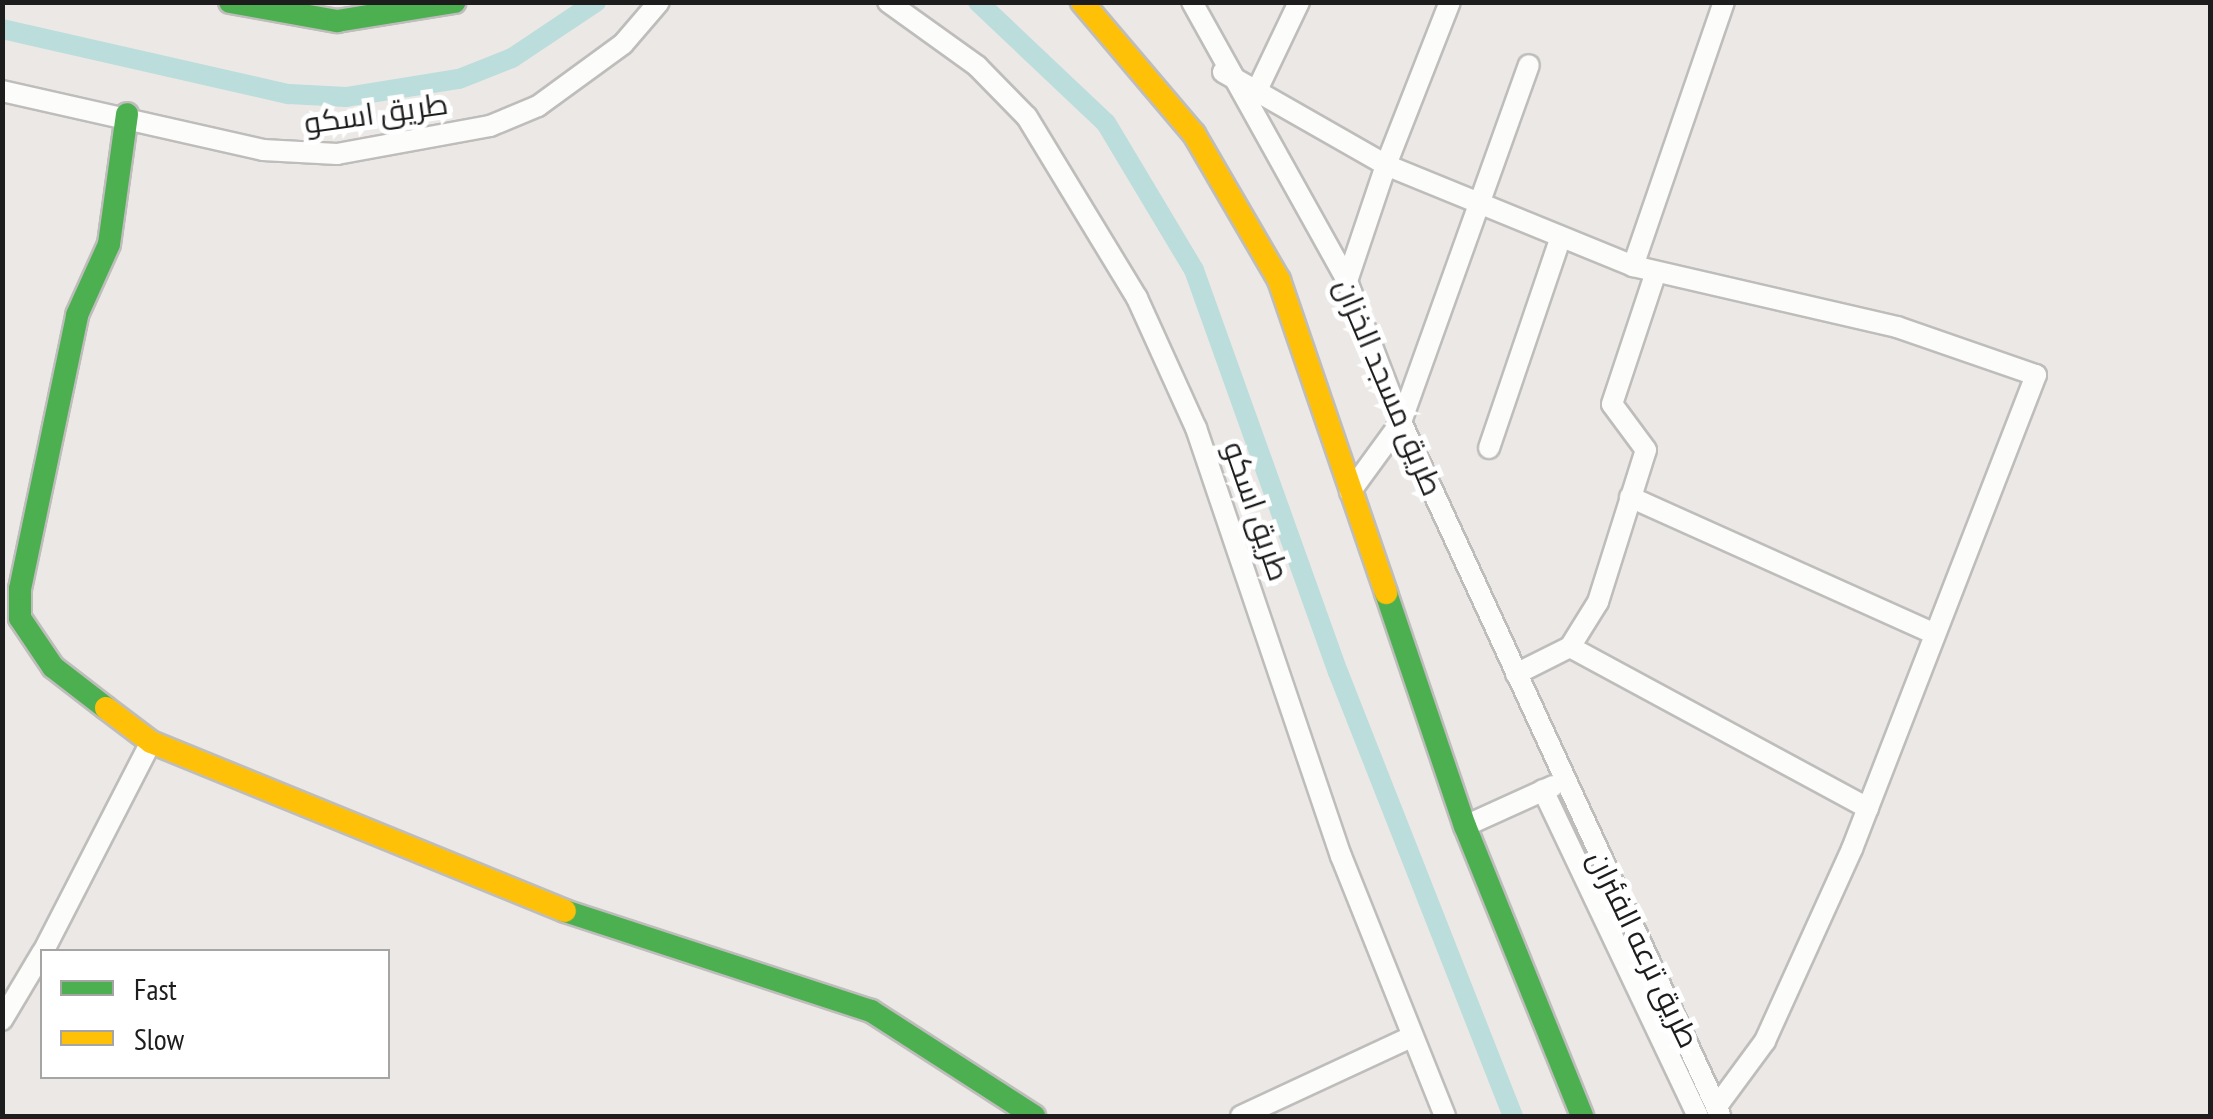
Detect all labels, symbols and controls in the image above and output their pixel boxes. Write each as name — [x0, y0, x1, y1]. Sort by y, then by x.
street label: طريق اسكو — [302, 85, 450, 141]
street label: طريق مسجد الخزان — [1327, 273, 1451, 501]
street label: طريق اسكو — [1216, 437, 1298, 585]
street label: طريق ترعه الفئران — [1581, 845, 1707, 1053]
legend — [40, 949, 390, 1079]
text: Fast — [134, 969, 177, 1008]
text: Slow — [134, 1019, 184, 1058]

